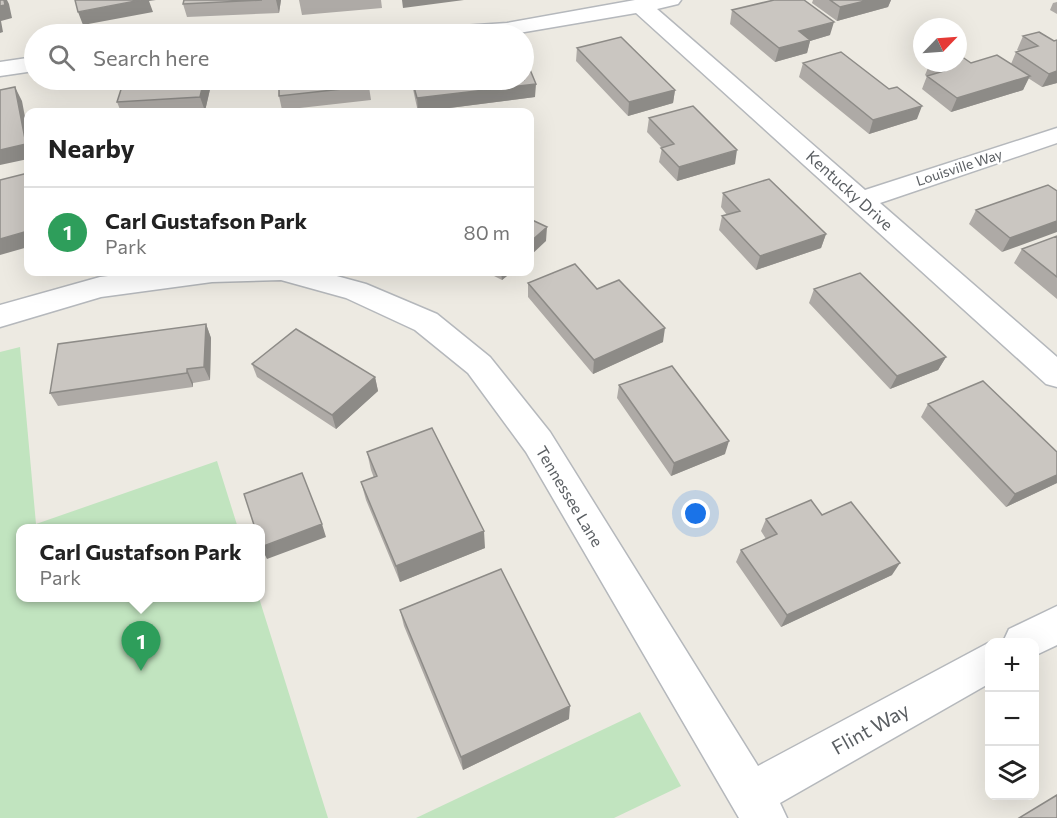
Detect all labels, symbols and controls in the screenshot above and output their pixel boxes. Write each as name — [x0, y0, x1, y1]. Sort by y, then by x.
north arrow — [913, 18, 967, 72]
search box — [24, 24, 534, 90]
icon: search — [45, 41, 78, 74]
text: Search here — [93, 44, 209, 71]
text: Nearby — [48, 132, 135, 163]
street label: Louisville Way — [914, 145, 1004, 189]
street label: Kentucky Drive — [803, 146, 897, 234]
text: Carl Gustafson Park — [105, 207, 307, 234]
text: 1 — [63, 220, 72, 244]
text: 80 m — [464, 220, 510, 244]
text: Park — [105, 234, 147, 258]
street label: Tennessee Lane — [533, 442, 607, 550]
your location — [681, 499, 710, 528]
popup — [16, 524, 265, 602]
text: Carl Gustafson Park — [39, 538, 242, 565]
text: Park — [39, 565, 81, 589]
pin: 1 — [122, 622, 160, 671]
map controls — [985, 638, 1039, 800]
button: + — [985, 638, 1039, 692]
button: − — [985, 692, 1039, 746]
street label: Flint Way — [827, 697, 913, 759]
button: layers — [985, 746, 1039, 800]

